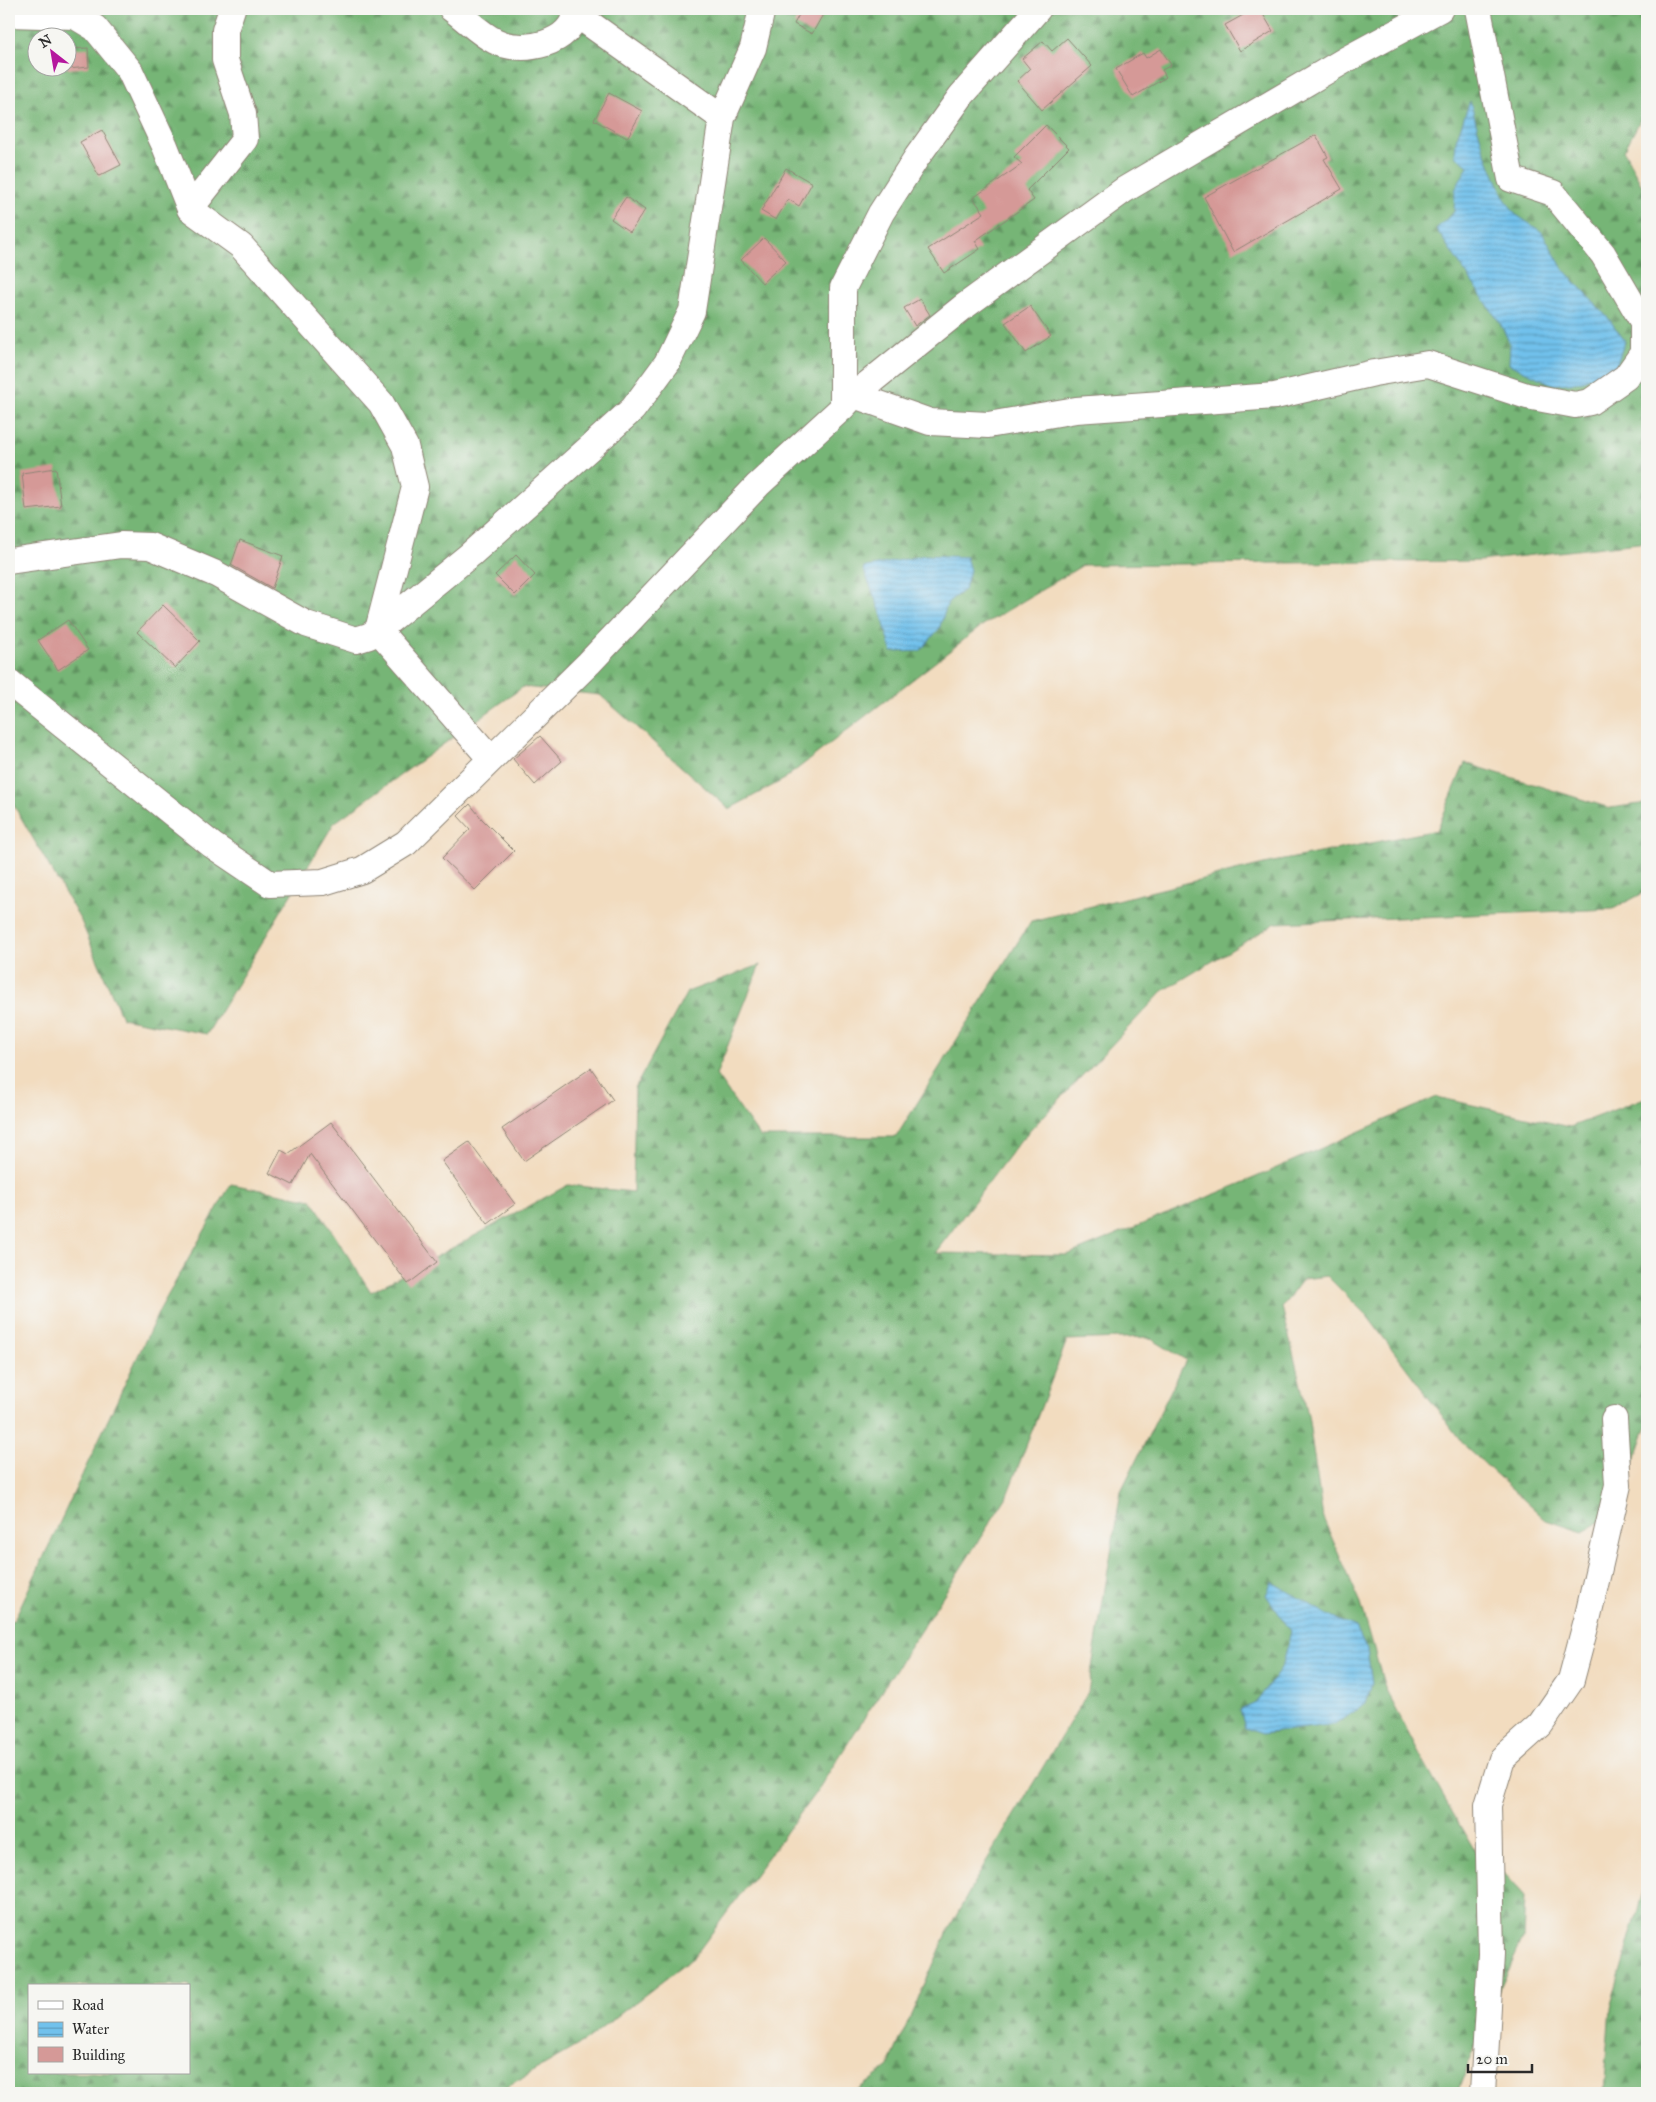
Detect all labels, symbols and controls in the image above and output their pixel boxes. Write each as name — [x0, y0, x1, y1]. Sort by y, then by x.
north arrow — [28, 28, 78, 78]
text: N — [36, 31, 55, 52]
legend — [28, 1984, 190, 2074]
text: Road — [72, 1996, 104, 2014]
text: Water — [72, 2020, 109, 2038]
scale bar — [1468, 2042, 1532, 2074]
text: Building — [72, 2046, 126, 2064]
text: 20 m — [1476, 2050, 1508, 2068]

